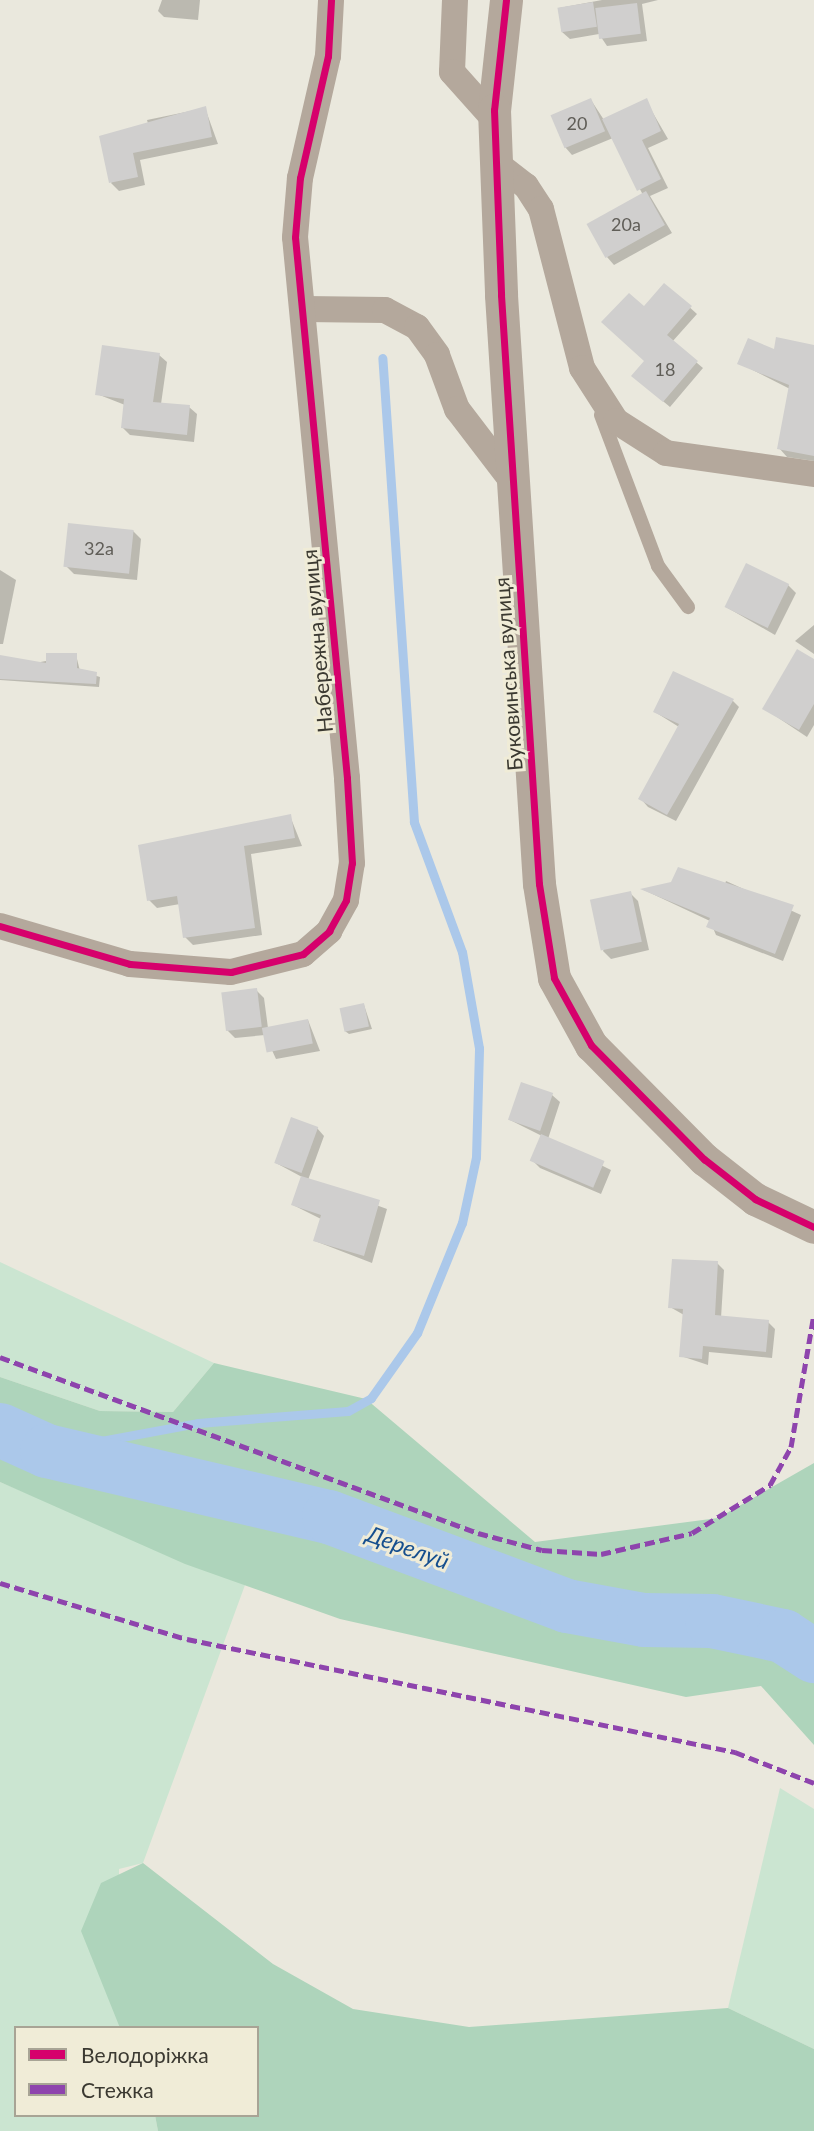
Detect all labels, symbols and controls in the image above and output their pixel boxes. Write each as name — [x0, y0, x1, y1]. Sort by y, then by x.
house number: 20 — [567, 112, 587, 134]
house number: 20а — [611, 213, 641, 235]
house number: 18 — [655, 358, 675, 380]
house number: 32а — [84, 537, 114, 559]
street label: Набережна вулиця — [296, 548, 338, 734]
street label: Буковинська вулиця — [489, 576, 527, 772]
water label: Дерелуй — [363, 1519, 453, 1575]
legend — [14, 2026, 259, 2117]
text: Велодоріжка — [81, 2042, 209, 2067]
text: Стежка — [81, 2077, 154, 2102]

